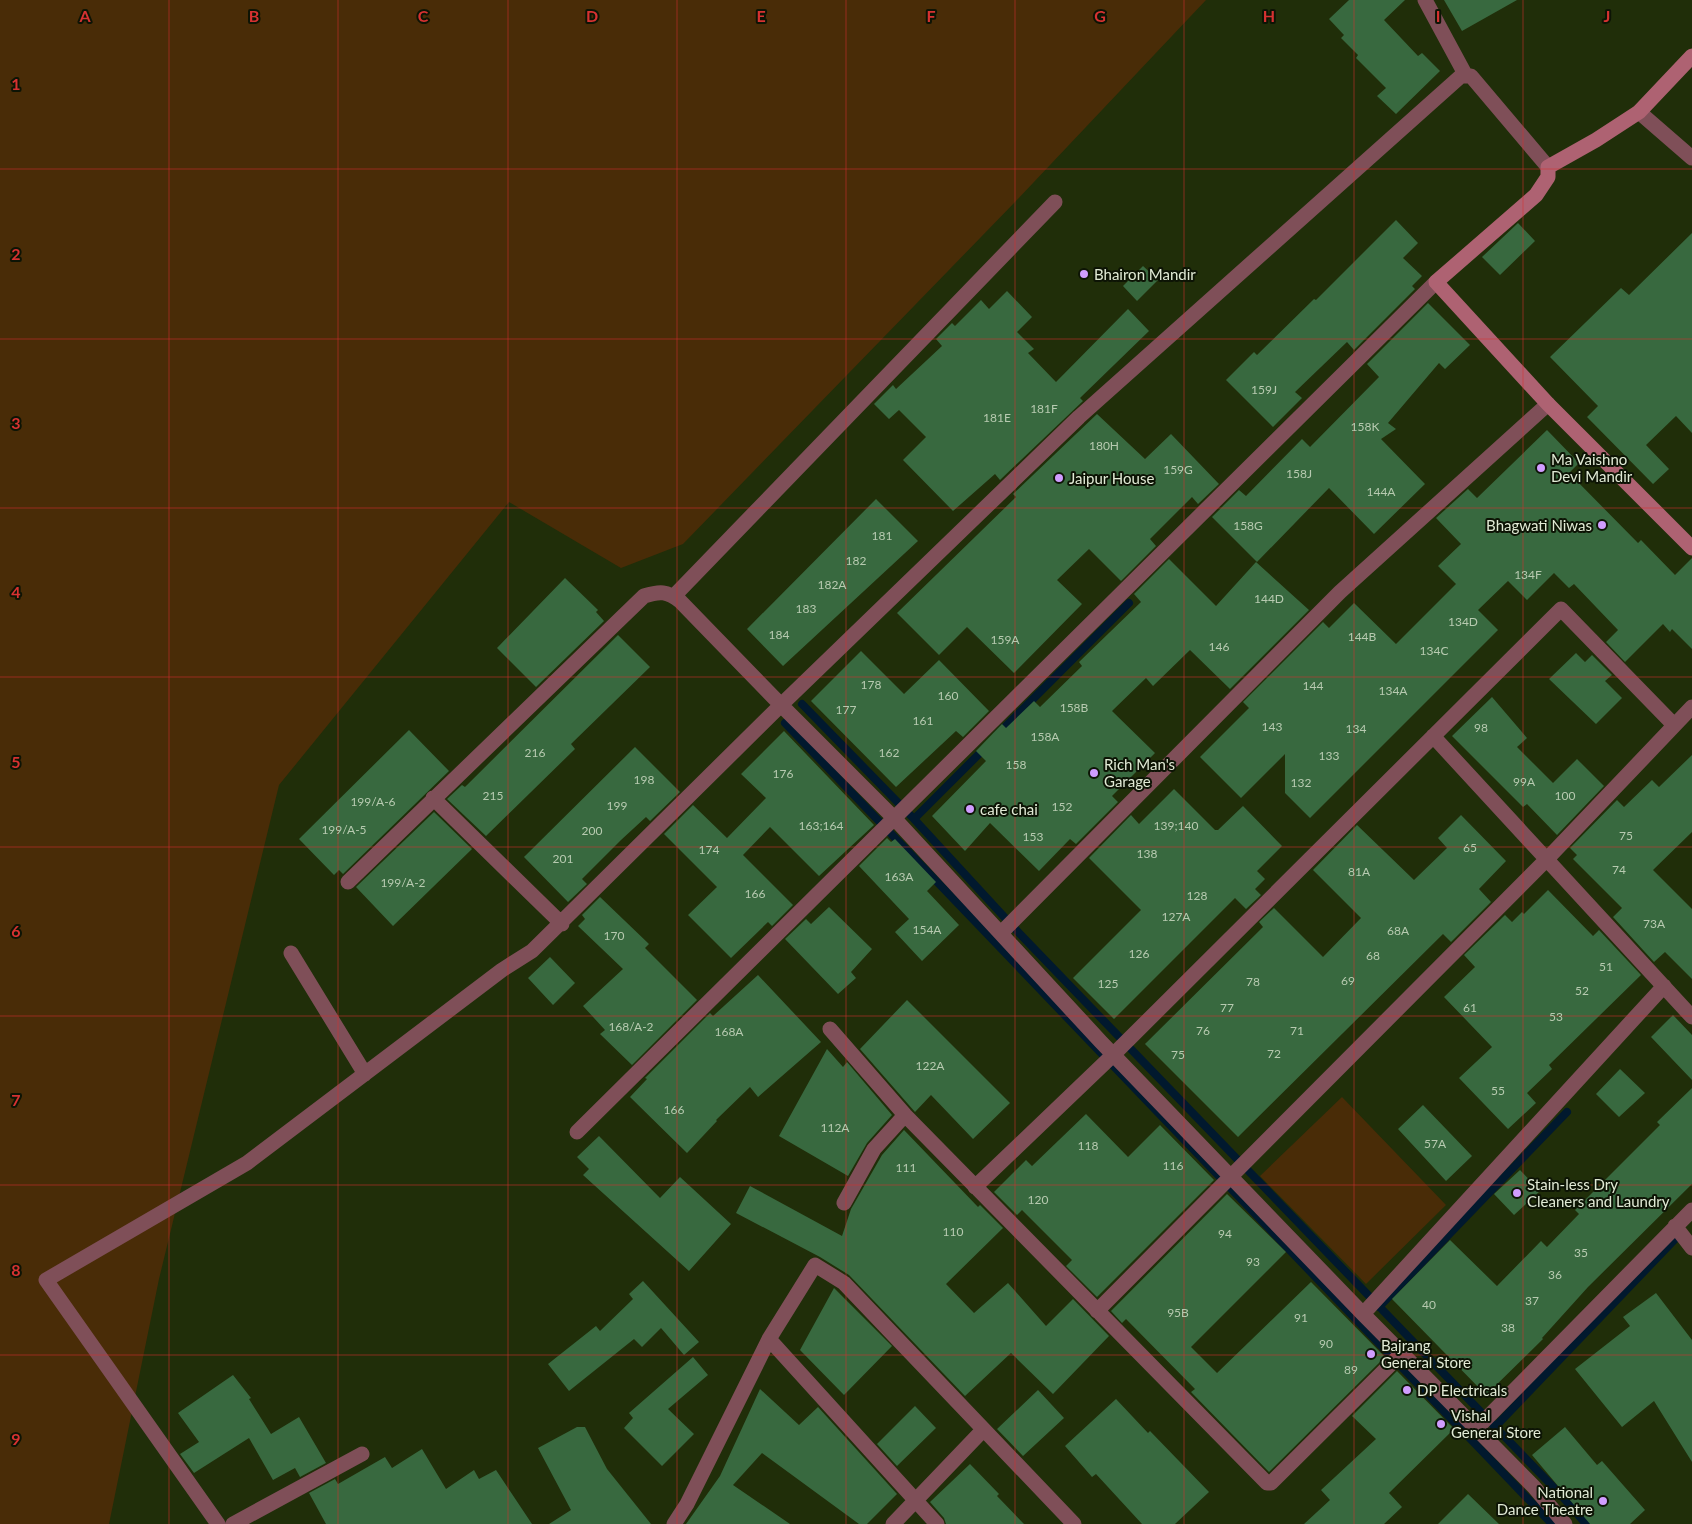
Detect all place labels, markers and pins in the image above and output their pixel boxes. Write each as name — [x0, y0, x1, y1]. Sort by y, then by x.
place label: Bhairon Mandir — [1094, 265, 1196, 283]
marker: Bhairon Mandir — [1078, 268, 1090, 280]
place label: Ma Vaishno Devi Mandir — [1551, 450, 1633, 485]
marker: Ma Vaishno Devi Mandir — [1535, 462, 1547, 474]
place label: Jaipur House — [1069, 469, 1154, 487]
marker: Jaipur House — [1053, 472, 1065, 484]
place label: Bhagwati Niwas — [1486, 516, 1592, 534]
marker: Bhagwati Niwas — [1596, 519, 1608, 531]
place label: Rich Man's Garage — [1104, 755, 1175, 790]
marker: Rich Man's Garage — [1088, 767, 1100, 779]
place label: cafe chai — [980, 800, 1038, 818]
marker: cafe chai — [964, 803, 976, 815]
place label: Stain-less Dry Cleaners and Laundry — [1527, 1175, 1670, 1210]
marker: Stain-less Dry Cleaners and Laundry — [1511, 1187, 1523, 1199]
place label: Bajrang General Store — [1381, 1336, 1471, 1371]
marker: Bajrang General Store — [1365, 1348, 1377, 1360]
place label: DP Electricals — [1417, 1381, 1507, 1399]
marker: DP Electricals — [1401, 1384, 1413, 1396]
place label: Vishal General Store — [1451, 1406, 1541, 1441]
marker: Vishal General Store — [1435, 1418, 1447, 1430]
place label: National Dance Theatre — [1497, 1483, 1593, 1518]
marker: National Dance Theatre — [1597, 1495, 1609, 1507]

